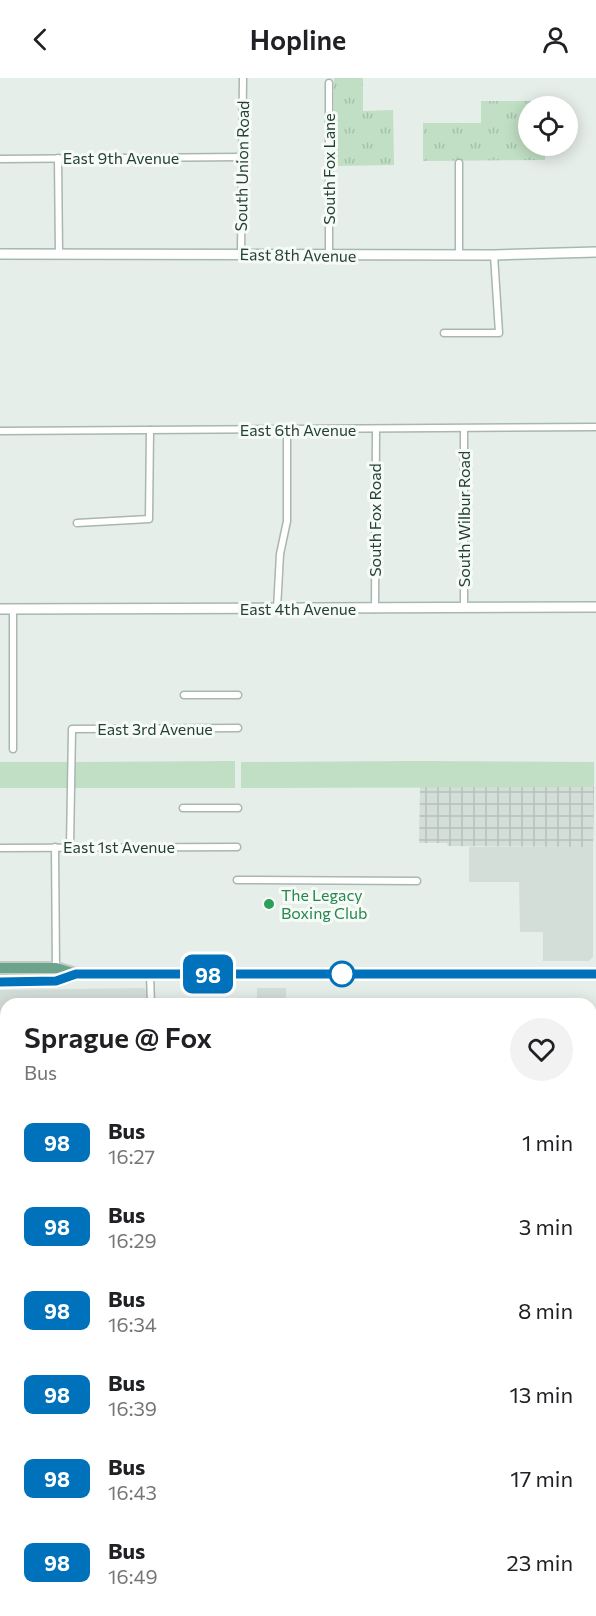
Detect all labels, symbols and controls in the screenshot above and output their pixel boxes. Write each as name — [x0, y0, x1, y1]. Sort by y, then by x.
icon: back — [24, 23, 57, 56]
text: Hopline — [250, 23, 346, 56]
icon: person — [539, 23, 572, 56]
map controls — [518, 96, 578, 156]
button: locate — [518, 96, 578, 156]
street label: South Union Road — [231, 100, 252, 232]
street label: South Fox Lane — [319, 113, 338, 225]
street label: East 9th Avenue — [63, 148, 179, 167]
street label: East 8th Avenue — [240, 244, 356, 265]
street label: East 6th Avenue — [240, 420, 356, 439]
street label: South Wilbur Road — [454, 451, 473, 587]
street label: South Fox Road — [365, 463, 384, 577]
street label: East 4th Avenue — [240, 599, 356, 618]
street label: East 3rd Avenue — [97, 719, 213, 738]
street label: East 1st Avenue — [63, 837, 175, 856]
place label: The Legacy Boxing Club — [281, 885, 367, 922]
marker: The Legacy Boxing Club — [262, 897, 276, 911]
line badge: 98 — [181, 954, 235, 994]
unlabelled marker — [329, 961, 355, 987]
text: 98 — [195, 962, 221, 987]
button: heart — [510, 1018, 573, 1081]
text: Sprague @ Fox — [24, 1020, 212, 1054]
text: Bus — [24, 1060, 57, 1084]
text: Bus — [108, 1117, 145, 1144]
text: 1 min — [522, 1129, 573, 1156]
text: 98 — [44, 1130, 70, 1155]
text: 16:27 — [108, 1144, 155, 1168]
text: Bus — [108, 1201, 145, 1228]
text: 3 min — [519, 1213, 573, 1240]
text: 98 — [44, 1214, 70, 1239]
text: 16:29 — [108, 1228, 157, 1252]
text: Bus — [108, 1285, 145, 1312]
text: 8 min — [518, 1297, 573, 1324]
text: 98 — [44, 1298, 70, 1323]
text: 16:34 — [108, 1312, 157, 1336]
text: Bus — [108, 1369, 145, 1396]
text: 13 min — [509, 1381, 573, 1408]
text: 98 — [44, 1382, 70, 1407]
text: 16:39 — [108, 1396, 157, 1420]
text: Bus — [108, 1453, 145, 1480]
text: 17 min — [510, 1465, 573, 1492]
text: 98 — [44, 1466, 70, 1491]
text: 16:43 — [108, 1480, 157, 1504]
text: Bus — [108, 1537, 145, 1564]
text: 23 min — [507, 1549, 573, 1576]
text: 98 — [44, 1550, 70, 1575]
text: 16:49 — [108, 1564, 158, 1588]

